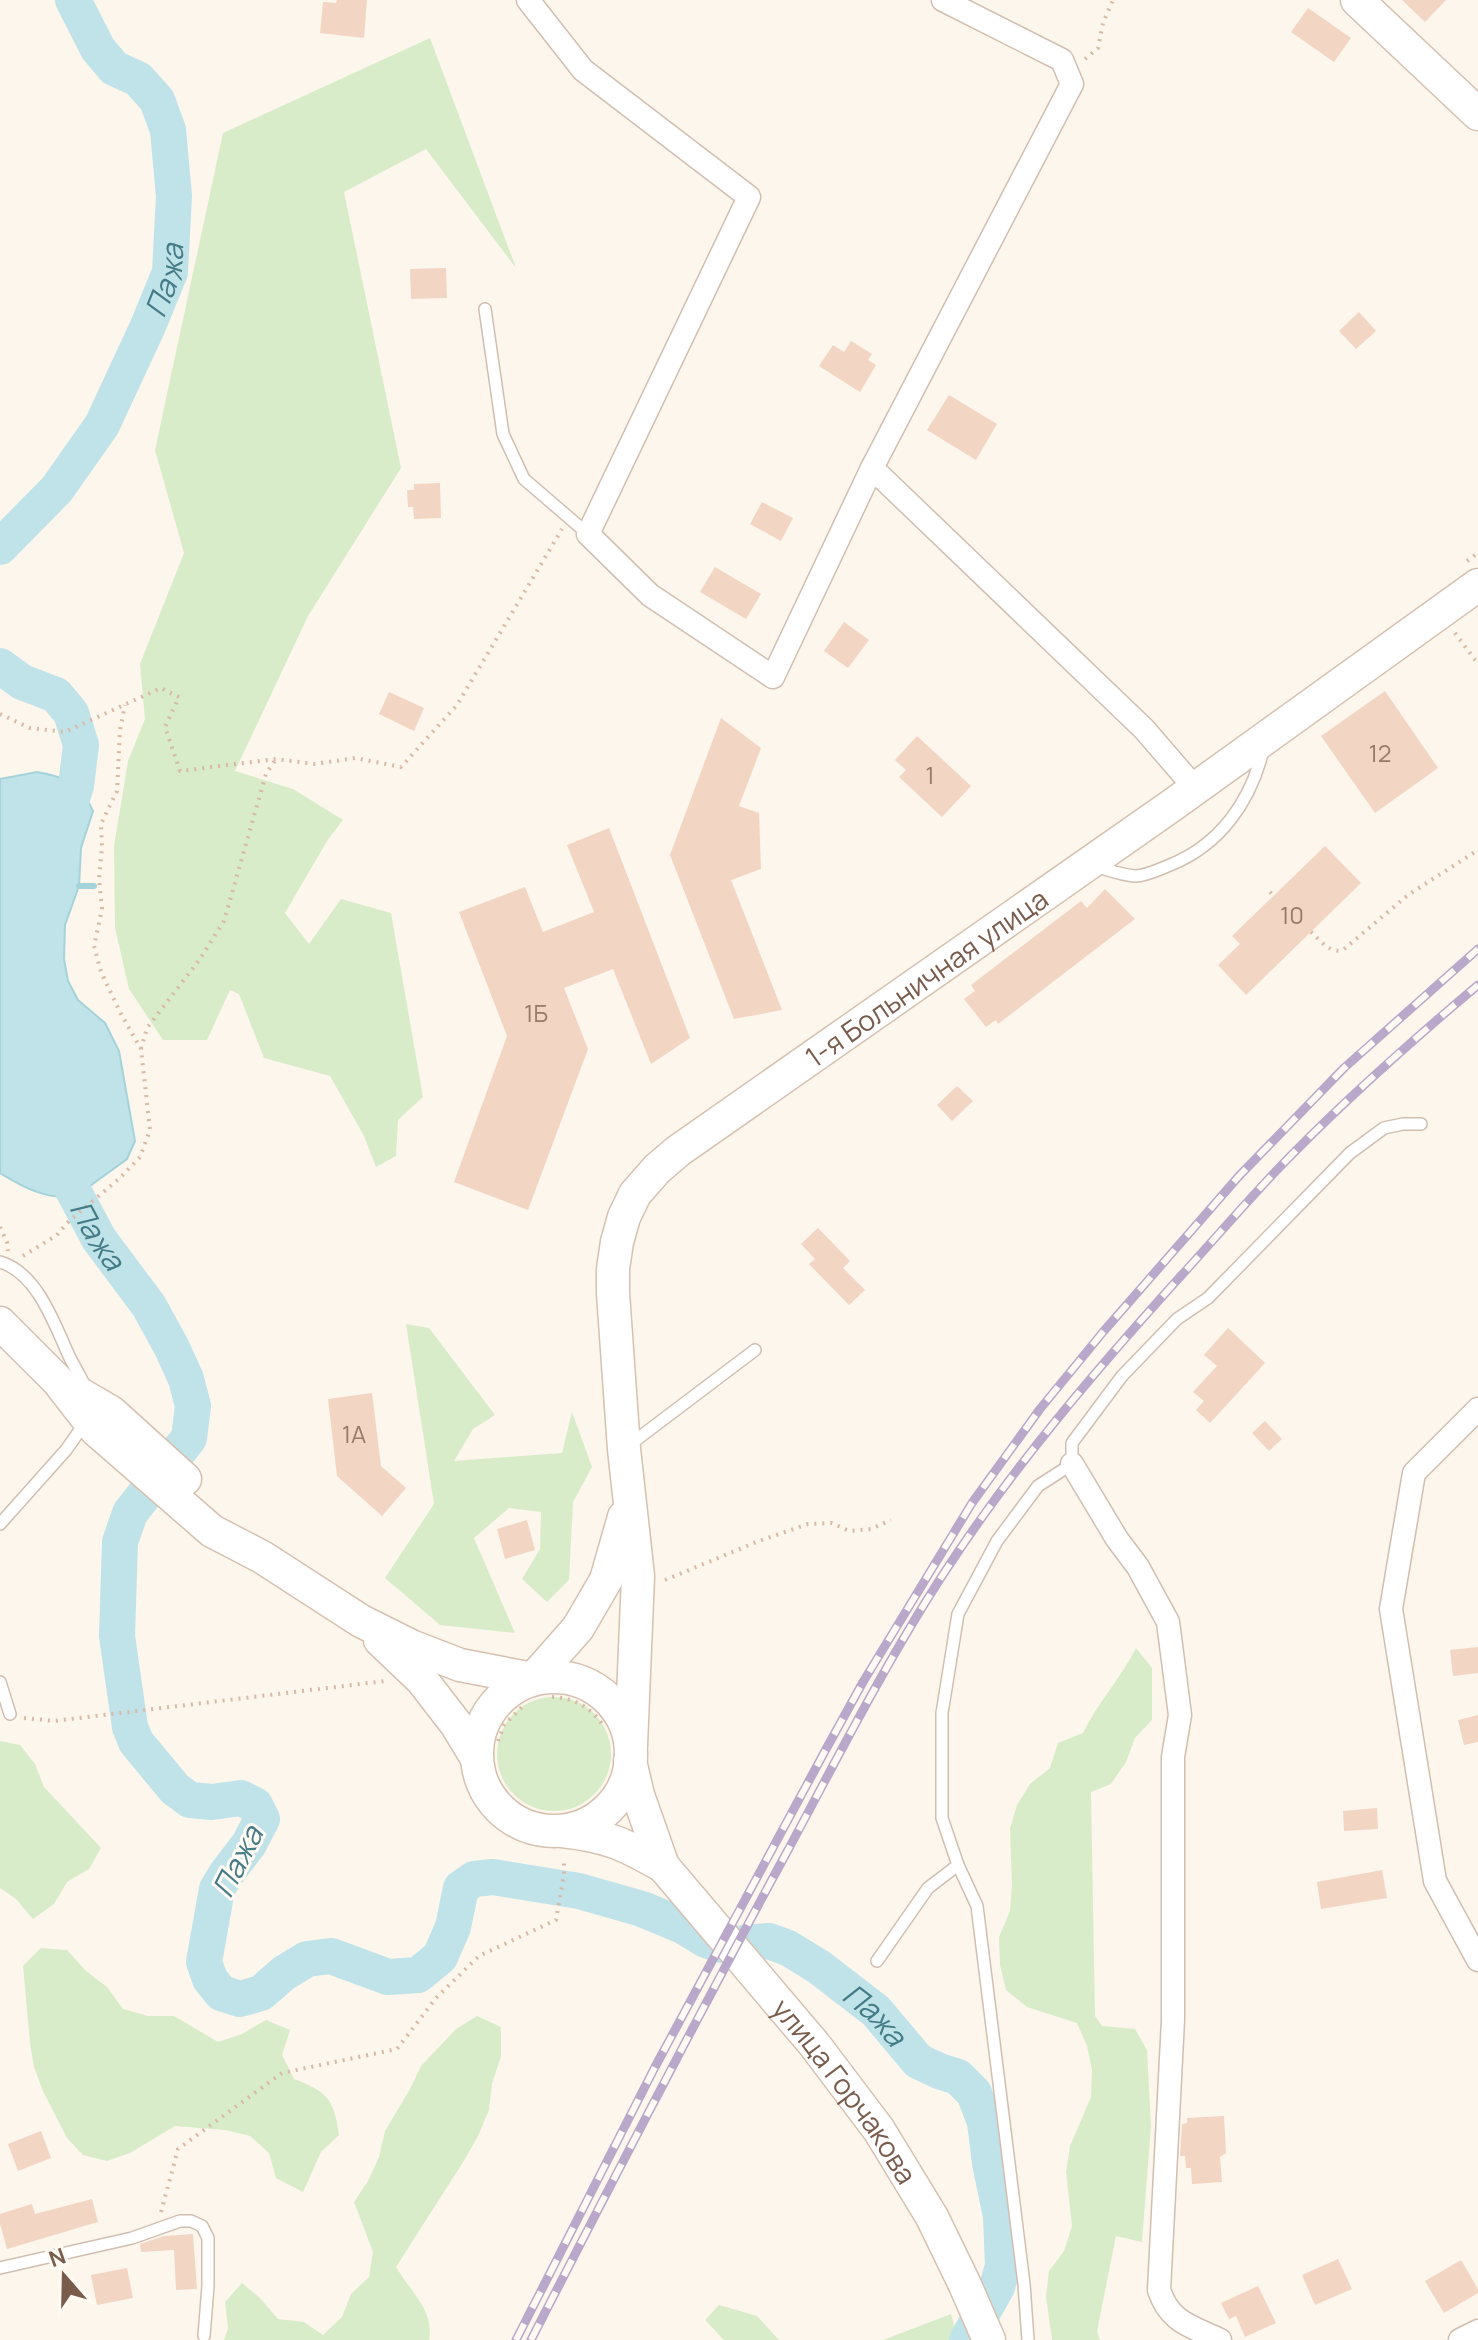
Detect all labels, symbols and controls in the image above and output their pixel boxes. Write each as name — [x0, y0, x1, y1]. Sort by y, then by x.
water label: Пажа — [134, 241, 192, 323]
house number: 12 — [1368, 736, 1392, 769]
house number: 1 — [925, 758, 935, 791]
street label: 1-я Больничная улица — [797, 879, 1055, 1075]
house number: 10 — [1280, 898, 1304, 931]
house number: 1Б — [524, 996, 548, 1029]
water label: Пажа — [61, 1193, 136, 1279]
house number: 1А — [342, 1417, 366, 1450]
water label: Пажа — [202, 1817, 273, 1903]
water label: Пажа — [835, 1973, 917, 2055]
street label: улица Горчакова — [764, 1990, 926, 2191]
north arrow — [24, 2236, 104, 2316]
text: N — [45, 2240, 70, 2274]

